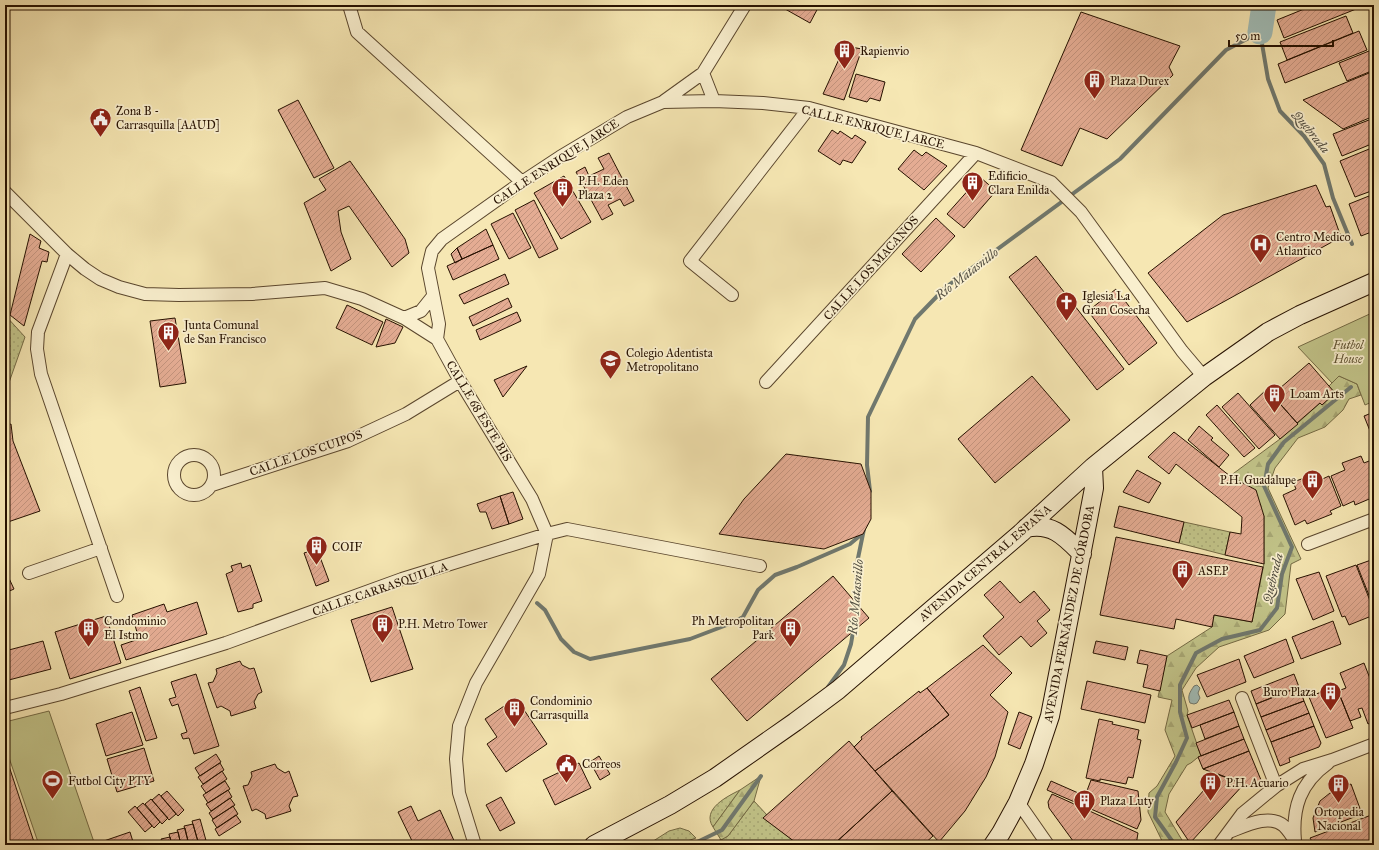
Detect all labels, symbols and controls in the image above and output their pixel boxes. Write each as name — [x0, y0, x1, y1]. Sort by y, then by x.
scale bar — [1229, 22, 1333, 48]
text: 50 m — [1235, 29, 1260, 43]
building icon: Rapienvio — [831, 38, 857, 71]
place label: Rapienvio — [860, 44, 909, 58]
building icon: Plaza Durex — [1081, 68, 1107, 101]
place label: Plaza Durex — [1110, 74, 1170, 88]
street label: CALLE ENRIQUE J ARCE — [800, 102, 946, 153]
place label: Zona B - Carrasquilla [AAUD] — [116, 104, 220, 133]
public building icon: Zona B - Carrasquilla [AAUD] — [87, 105, 113, 138]
water label: Quebrada — [1288, 107, 1333, 157]
street label: CALLE ENRIQUE J ARCE — [491, 116, 622, 209]
place label: Edificio Clara Enilda — [988, 169, 1050, 197]
building icon: Edificio Clara Enilda — [959, 170, 985, 203]
place label: P.H. Eden Plaza 2 — [578, 174, 629, 202]
building icon: P.H. Eden Plaza 2 — [549, 175, 575, 208]
street label: CALLE LOS MACANOS — [821, 213, 922, 323]
place label: Centro Medico Atlantico — [1275, 230, 1351, 258]
hospital icon: Centro Medico Atlantico — [1247, 231, 1273, 264]
water label: Río Matasnillo — [931, 244, 1002, 304]
place label: Iglesia La Gran Cosecha — [1082, 289, 1151, 317]
church icon: Iglesia La Gran Cosecha — [1053, 290, 1079, 323]
place label: Junta Comunal de San Francisco — [182, 318, 266, 346]
building icon: Junta Comunal de San Francisco — [155, 319, 181, 352]
park label: Futbol House — [1332, 338, 1365, 366]
place label: Colegio Adentista Metropolitano — [626, 346, 714, 374]
school or university icon: Colegio Adentista Metropolitano — [598, 347, 624, 380]
street label: CALLE 68 ESTE BIS — [443, 358, 515, 464]
building icon: Loam Arts — [1261, 381, 1287, 414]
place label: Loam Arts — [1290, 387, 1344, 401]
street label: CALLE LOS CUIPOS — [248, 427, 364, 479]
building icon: P.H. Guadalupe — [1299, 467, 1325, 500]
place label: P.H. Guadalupe — [1220, 473, 1296, 487]
street label: AVENIDA CENTRAL ESPAÑA — [915, 501, 1054, 625]
street label: AVENIDA FERNÁNDEZ DE CÓRDOBA — [1039, 504, 1097, 725]
building icon: COIF — [304, 534, 330, 567]
place label: COIF — [332, 540, 362, 554]
water label: Quebrada — [1259, 552, 1287, 605]
building icon: ASEP — [1169, 558, 1195, 591]
street label: CALLE CARRASQUILLA — [310, 559, 450, 619]
water label: Río Matasnillo — [845, 559, 867, 636]
place label: ASEP — [1197, 564, 1229, 578]
building icon: P.H. Metro Tower — [369, 611, 395, 644]
place label: Condominio El Istmo — [104, 614, 166, 642]
place label: Ph Metropolitan Park — [691, 614, 774, 642]
building icon: Condominio El Istmo — [75, 615, 101, 648]
building icon: Ph Metropolitan Park — [777, 615, 803, 648]
place label: P.H. Metro Tower — [398, 617, 488, 631]
building icon: Buro Plaza — [1318, 679, 1344, 712]
place label: Buro Plaza — [1263, 685, 1317, 699]
place label: Condominio Carrasquilla — [530, 694, 592, 723]
building icon: Condominio Carrasquilla — [501, 695, 527, 728]
public building icon: Correos — [554, 751, 580, 784]
place label: Correos — [582, 757, 621, 771]
sports icon: Futbol City PTY — [39, 768, 65, 801]
building icon: P.H. Acuario — [1197, 770, 1223, 803]
building icon: Ortopedia Nacional — [1326, 772, 1352, 805]
place label: Futbol City PTY — [68, 774, 151, 788]
place label: P.H. Acuario — [1226, 776, 1289, 790]
building icon: Plaza Luty — [1071, 788, 1097, 821]
place label: Plaza Luty — [1100, 794, 1154, 808]
place label: Ortopedia Nacional — [1314, 805, 1365, 833]

